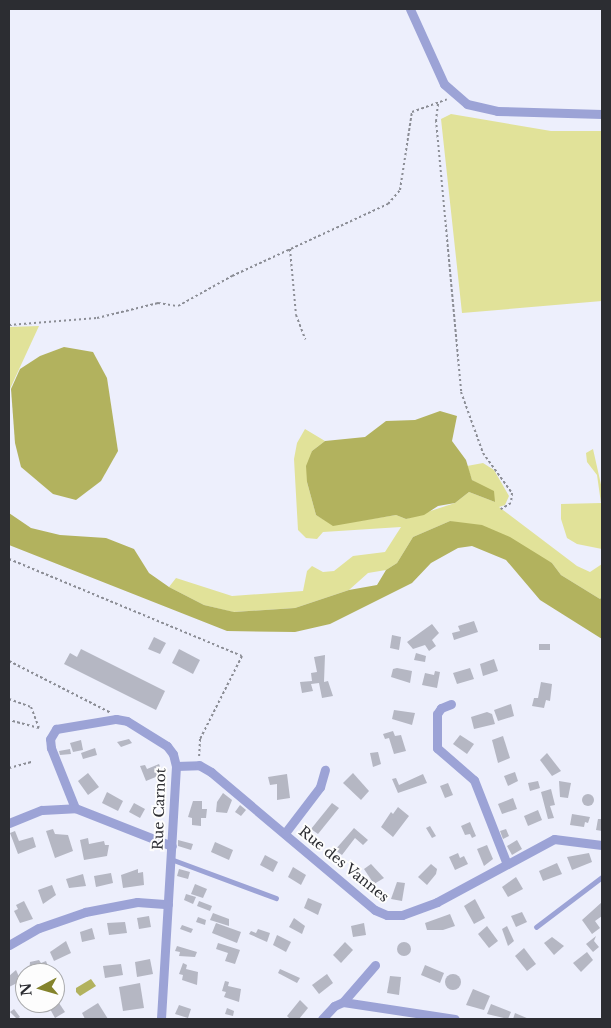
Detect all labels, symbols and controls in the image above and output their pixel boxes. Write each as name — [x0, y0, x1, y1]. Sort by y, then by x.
street label: Rue Carnot — [149, 768, 169, 850]
street label: Rue des Vannes — [295, 822, 393, 906]
north arrow — [15, 963, 65, 1013]
text: N — [16, 982, 36, 997]

